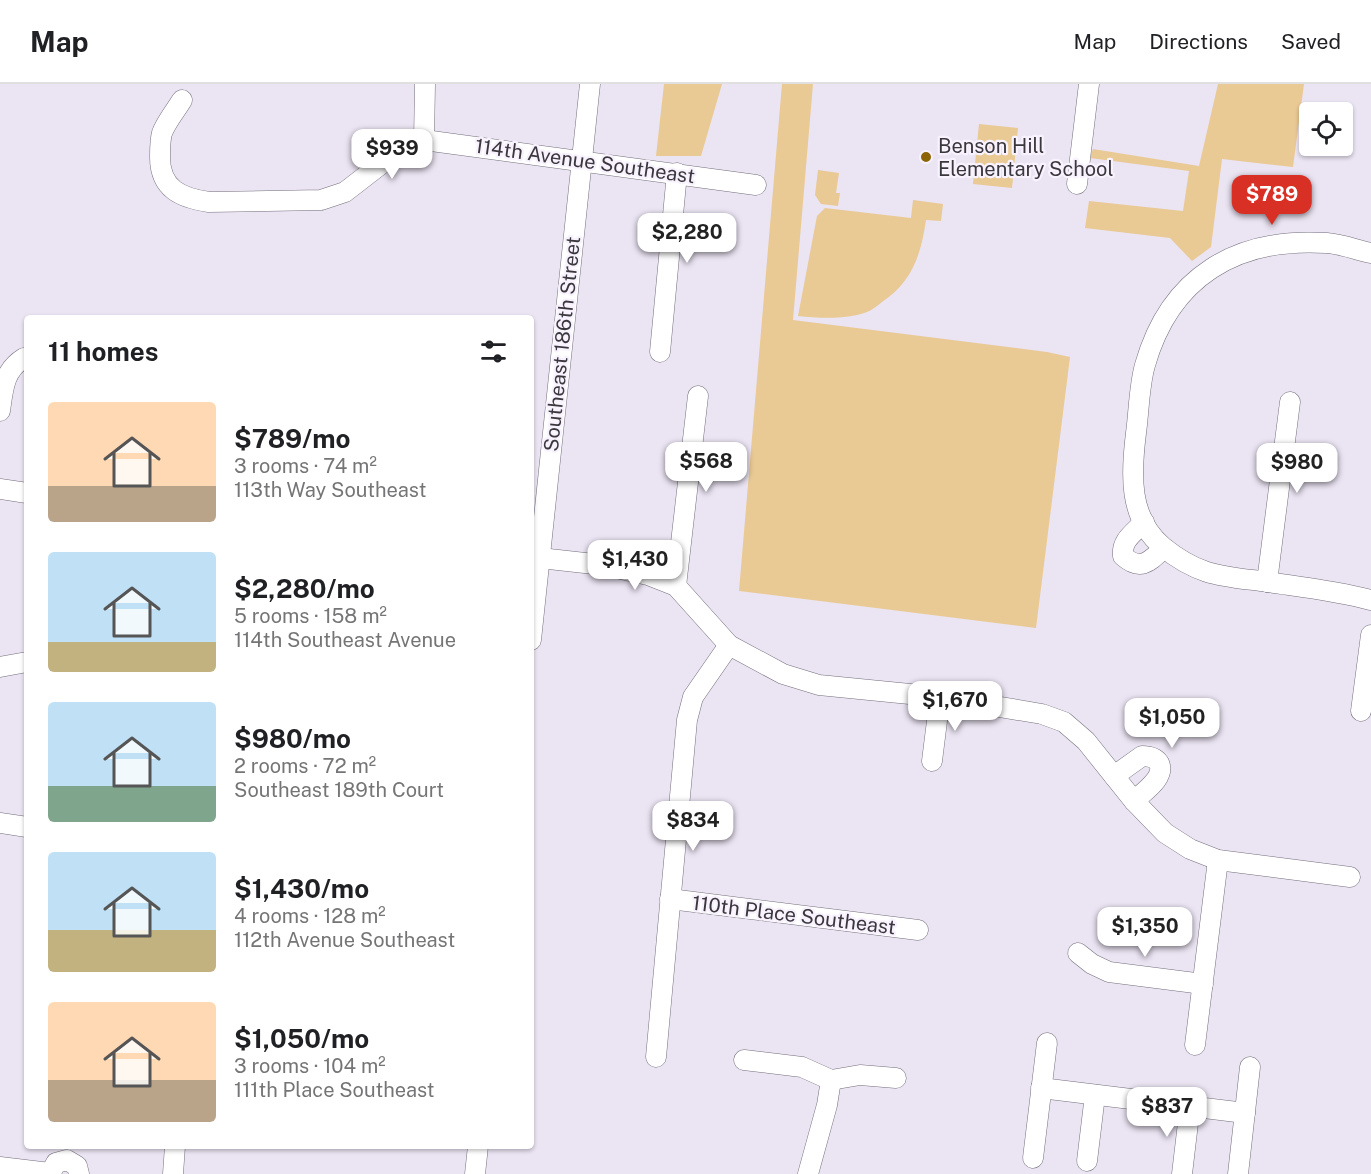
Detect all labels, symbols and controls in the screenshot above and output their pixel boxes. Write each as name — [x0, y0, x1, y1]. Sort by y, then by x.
text: Map — [30, 25, 89, 58]
text: Map — [1074, 29, 1116, 54]
text: Directions — [1149, 29, 1248, 54]
text: Saved — [1281, 29, 1341, 54]
map controls — [1299, 102, 1353, 156]
button: locate — [1299, 102, 1353, 156]
pin: $939 — [356, 129, 428, 180]
street label: 114th Avenue Southeast — [473, 134, 697, 188]
place label: Benson Hill Elementary School — [938, 134, 1113, 181]
text: $939 — [365, 136, 419, 160]
marker: Benson Hill Elementary School — [919, 150, 933, 164]
pin: $789 — [1236, 175, 1308, 226]
text: $789 — [1246, 182, 1298, 206]
pin: $2,280 — [638, 213, 736, 264]
text: $2,280 — [651, 220, 723, 244]
street label: Southeast 186th Street — [539, 235, 585, 453]
icon: filters — [477, 335, 510, 368]
text: 11 homes — [48, 336, 158, 367]
text: $789/mo — [234, 423, 350, 454]
icon: home — [96, 426, 168, 498]
pin: $568 — [670, 442, 742, 493]
pin: $980 — [1261, 443, 1333, 494]
text: $568 — [679, 449, 733, 473]
text: $980 — [1271, 450, 1323, 474]
text: 3 rooms · 74 m² — [234, 454, 377, 478]
text: 113th Way Southeast — [234, 478, 426, 502]
pin: $1,430 — [586, 540, 684, 591]
text: $1,430 — [602, 547, 668, 571]
text: $2,280/mo — [234, 573, 375, 604]
icon: home — [96, 576, 168, 648]
text: 5 rooms · 158 m² — [234, 604, 387, 628]
text: 114th Southeast Avenue — [234, 628, 456, 652]
pin: $1,670 — [906, 681, 1004, 732]
text: $1,670 — [922, 688, 988, 712]
pin: $1,050 — [1123, 698, 1221, 749]
text: $1,050 — [1139, 705, 1206, 729]
text: $980/mo — [234, 723, 351, 754]
icon: home — [96, 726, 168, 798]
text: 2 rooms · 72 m² — [234, 754, 376, 778]
text: Southeast 189th Court — [234, 778, 444, 802]
pin: $834 — [657, 801, 729, 852]
text: $834 — [666, 808, 720, 832]
text: $1,430/mo — [234, 873, 369, 904]
icon: home — [96, 876, 168, 948]
street label: 110th Place Southeast — [691, 891, 897, 939]
text: 4 rooms · 128 m² — [234, 904, 386, 928]
pin: $1,350 — [1096, 907, 1194, 958]
text: $1,350 — [1111, 914, 1179, 938]
text: 112th Avenue Southeast — [234, 928, 455, 952]
text: $1,050/mo — [234, 1023, 369, 1054]
icon: home — [96, 1026, 168, 1098]
text: 3 rooms · 104 m² — [234, 1054, 386, 1078]
text: 111th Place Southeast — [234, 1078, 435, 1102]
pin: $837 — [1131, 1087, 1203, 1138]
text: $837 — [1141, 1094, 1193, 1118]

